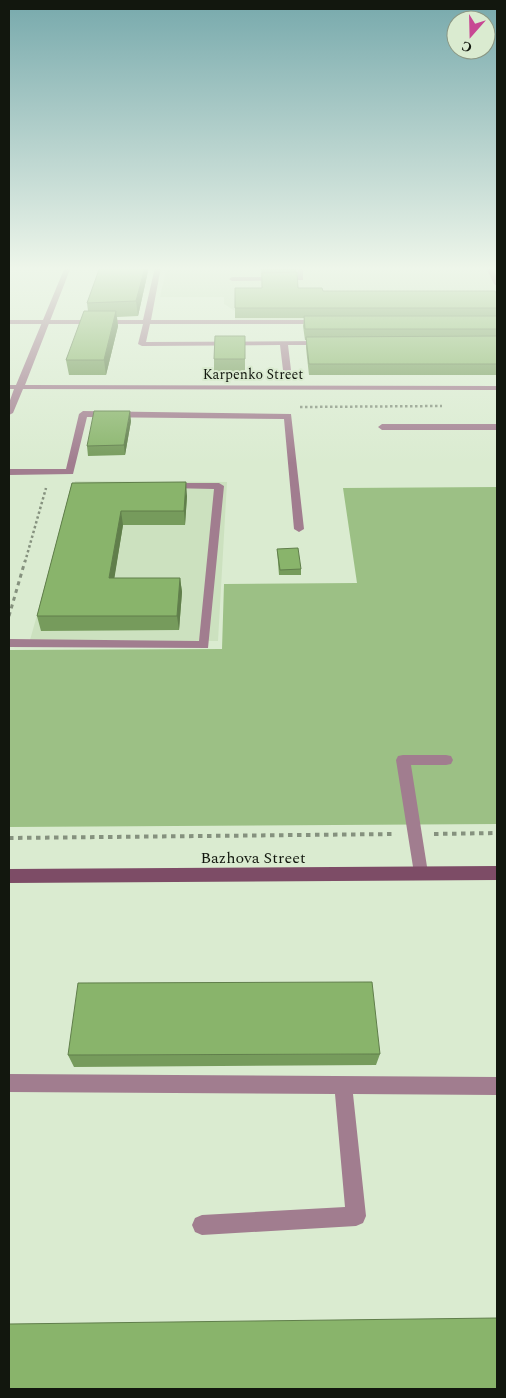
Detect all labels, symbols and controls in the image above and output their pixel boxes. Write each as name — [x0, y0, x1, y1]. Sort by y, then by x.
north arrow — [446, 10, 496, 60]
text: С — [458, 35, 475, 58]
street label: Karpenko Street — [203, 364, 303, 385]
street label: Bazhova Street — [200, 846, 306, 870]

